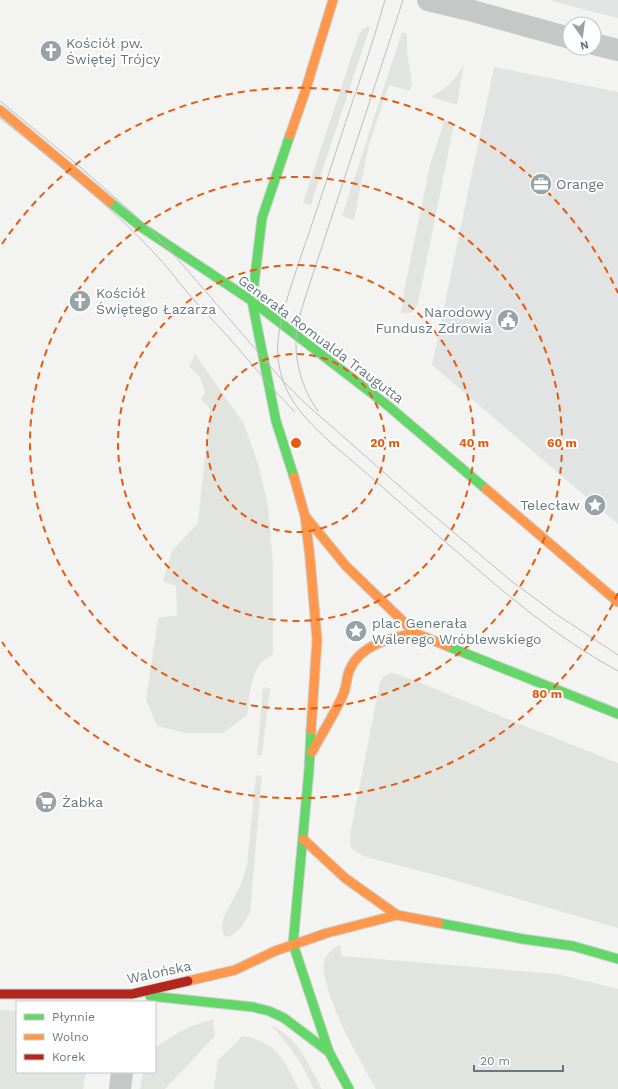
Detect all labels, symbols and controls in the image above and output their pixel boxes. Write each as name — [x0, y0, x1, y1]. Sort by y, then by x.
north arrow — [562, 16, 602, 56]
place label: Kościół pw. Świętej Trójcy — [66, 35, 161, 67]
church icon: Kościół pw. Świętej Trójcy — [38, 38, 64, 64]
text: N — [579, 38, 590, 53]
office icon: Orange — [528, 171, 554, 197]
place label: Orange — [556, 176, 604, 192]
street label: Generała Romualda Traugutta — [235, 272, 407, 406]
place label: Kościół Świętego Łazarza — [96, 285, 216, 317]
church icon: Kościół Świętego Łazarza — [67, 288, 93, 314]
place label: Narodowy Fundusz Zdrowia — [375, 304, 493, 336]
public building icon: Narodowy Fundusz Zdrowia — [495, 307, 521, 333]
centre of rings — [289, 436, 303, 450]
text: 20 m — [370, 436, 400, 450]
text: 40 m — [459, 436, 489, 450]
text: 60 m — [547, 436, 577, 450]
place icon: Telecław — [582, 492, 608, 518]
place label: Telecław — [520, 497, 580, 513]
place label: plac Generała Walerego Wróblewskiego — [372, 615, 542, 647]
place icon: plac Generała Walerego Wróblewskiego — [343, 618, 369, 644]
text: 80 m — [532, 687, 562, 701]
supermarket icon: Żabka — [33, 789, 59, 815]
place label: Żabka — [62, 794, 103, 810]
street label: Walońska — [125, 957, 193, 987]
legend — [16, 1001, 156, 1073]
text: Płynnie — [52, 1010, 95, 1024]
text: Wolno — [52, 1030, 89, 1044]
scale bar — [474, 1047, 563, 1073]
text: Korek — [52, 1050, 85, 1064]
text: 20 m — [480, 1054, 510, 1068]

